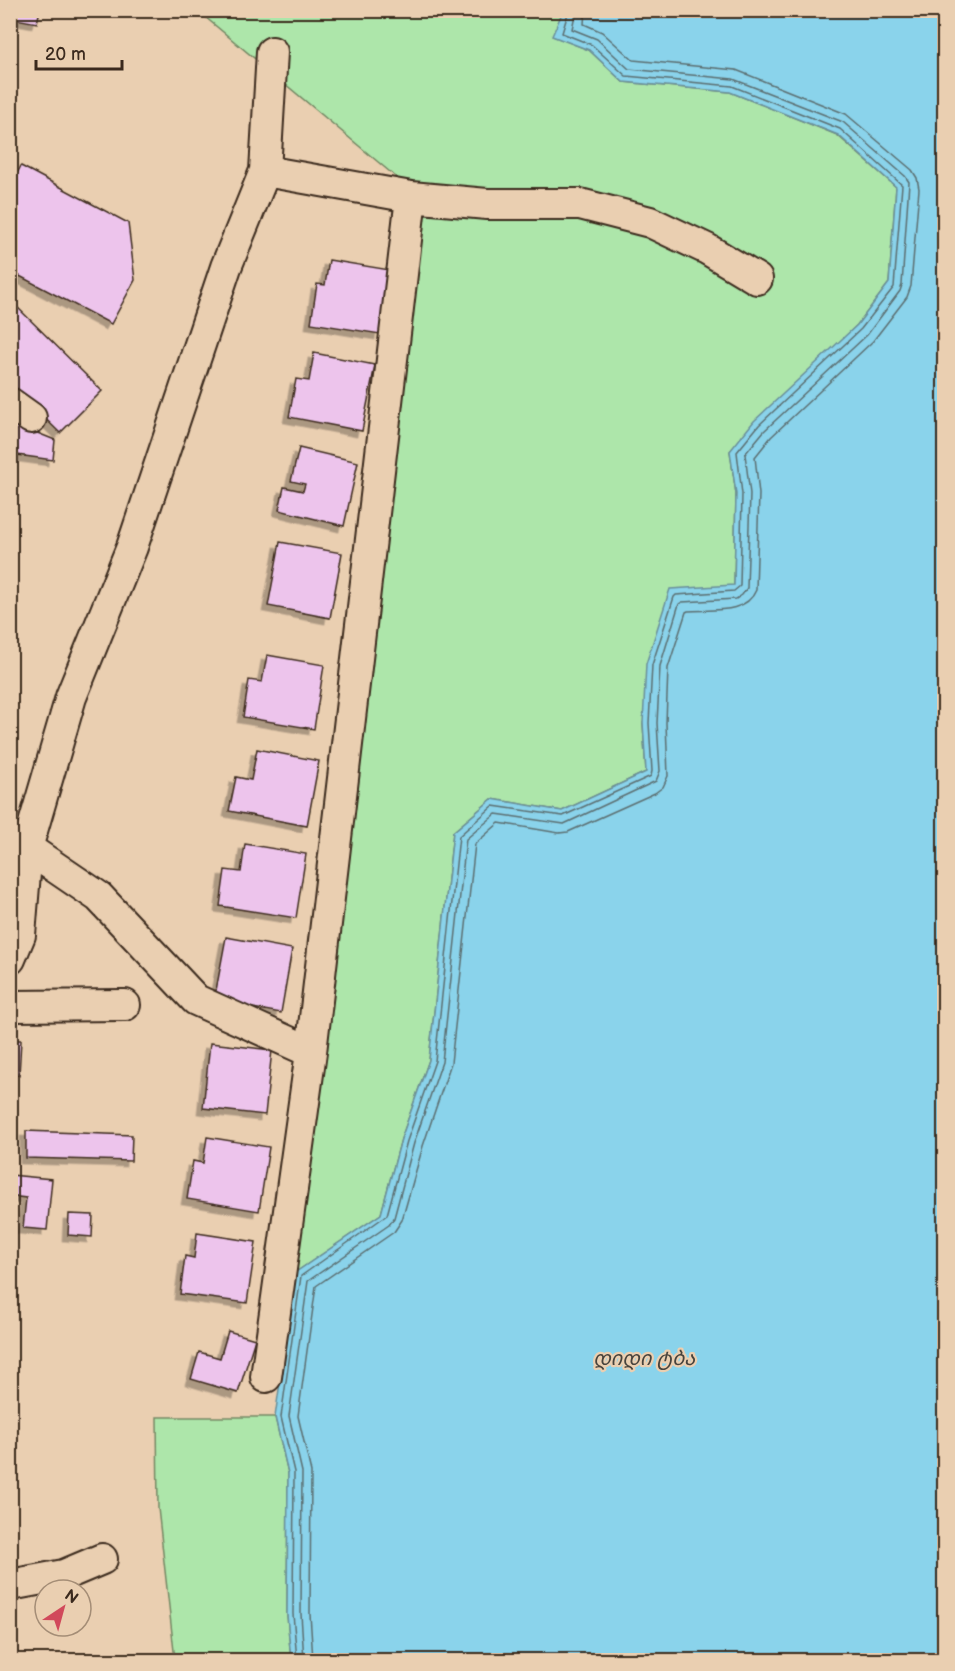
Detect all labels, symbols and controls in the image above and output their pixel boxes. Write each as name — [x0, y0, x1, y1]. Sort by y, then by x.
scale bar — [36, 33, 122, 71]
text: 20 m — [45, 44, 86, 65]
water label: დიდი ტბა — [593, 1347, 696, 1371]
north arrow — [33, 1578, 93, 1638]
text: N — [60, 1586, 81, 1608]

